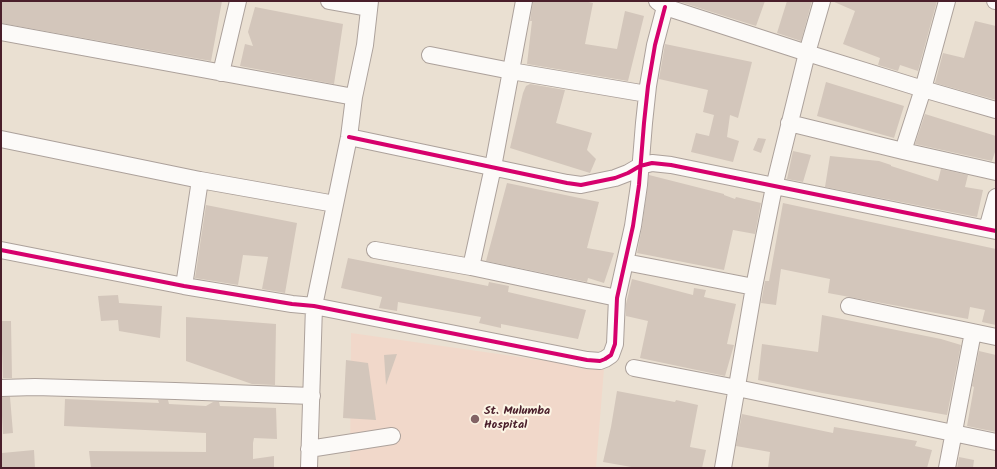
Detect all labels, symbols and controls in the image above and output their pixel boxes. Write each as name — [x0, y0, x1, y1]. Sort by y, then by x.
place label: St. Mulumba Hospital — [484, 405, 550, 433]
marker: St. Mulumba Hospital — [469, 413, 481, 425]

